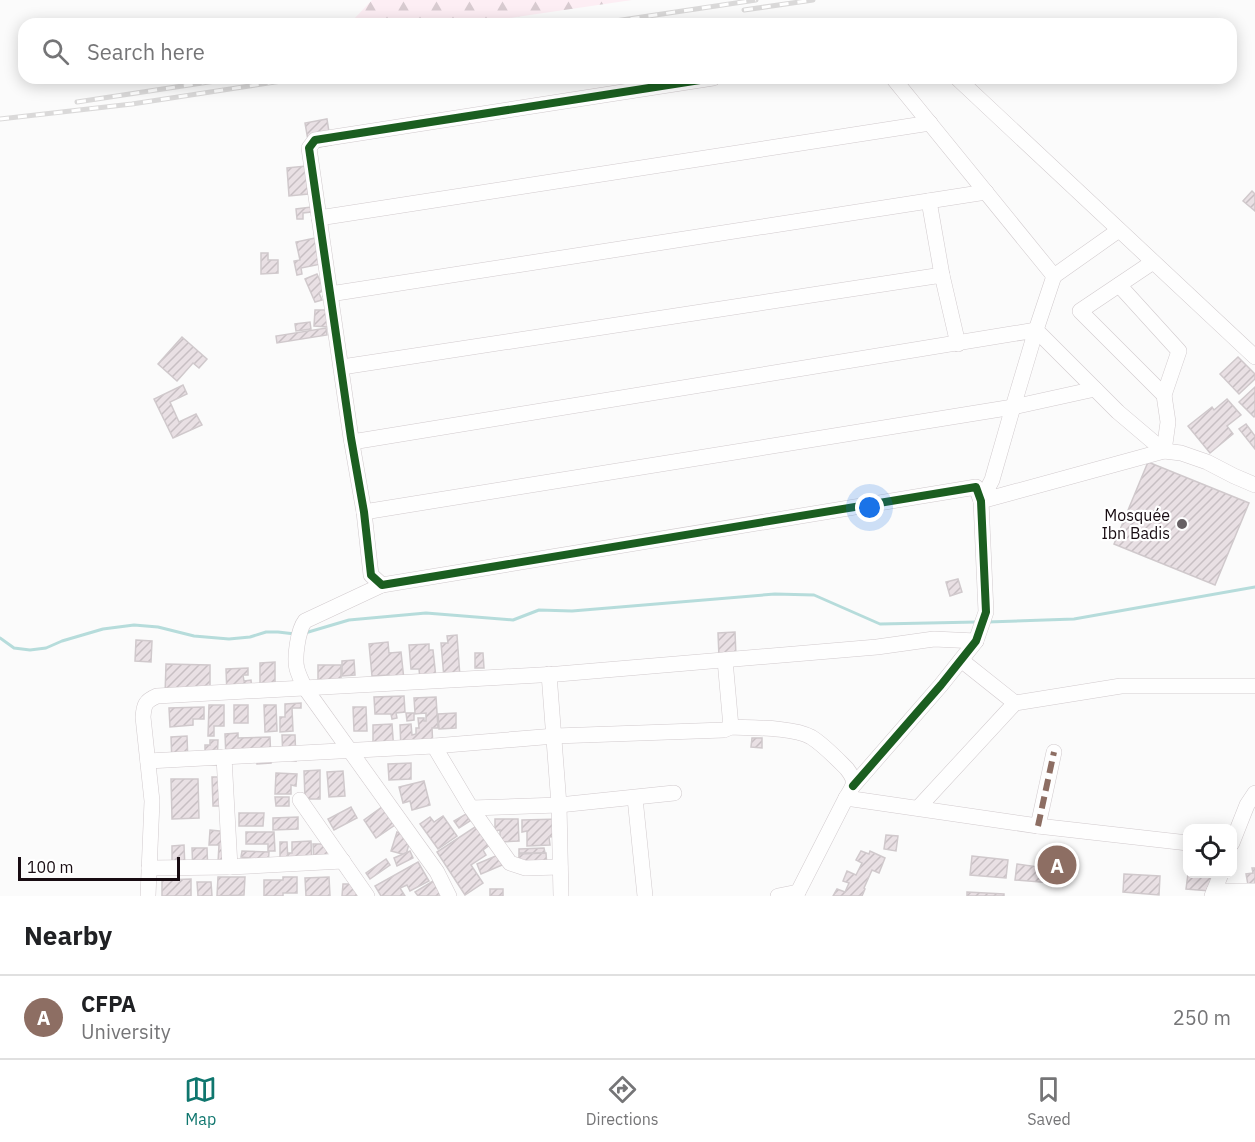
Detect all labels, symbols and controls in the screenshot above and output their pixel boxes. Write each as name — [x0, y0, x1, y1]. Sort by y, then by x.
search box — [18, 18, 1237, 84]
icon: search — [39, 35, 72, 68]
text: Search here — [87, 37, 205, 66]
your location — [855, 493, 884, 522]
place label: Mosquée Ibn Badis — [1101, 505, 1170, 543]
marker: Mosquée Ibn Badis — [1175, 517, 1189, 531]
map controls — [1183, 824, 1237, 878]
button: locate — [1183, 824, 1237, 878]
pin: A — [1038, 842, 1076, 888]
scale bar — [18, 854, 180, 882]
text: 100 m — [27, 857, 74, 877]
text: Nearby — [24, 918, 112, 952]
text: CFPA — [81, 989, 136, 1018]
text: A — [37, 1004, 50, 1031]
text: 250 m — [1173, 1004, 1231, 1031]
text: University — [81, 1018, 171, 1045]
tab: Map — [184, 1073, 217, 1129]
tab: Directions — [586, 1073, 659, 1129]
tab: Saved — [1027, 1073, 1071, 1129]

